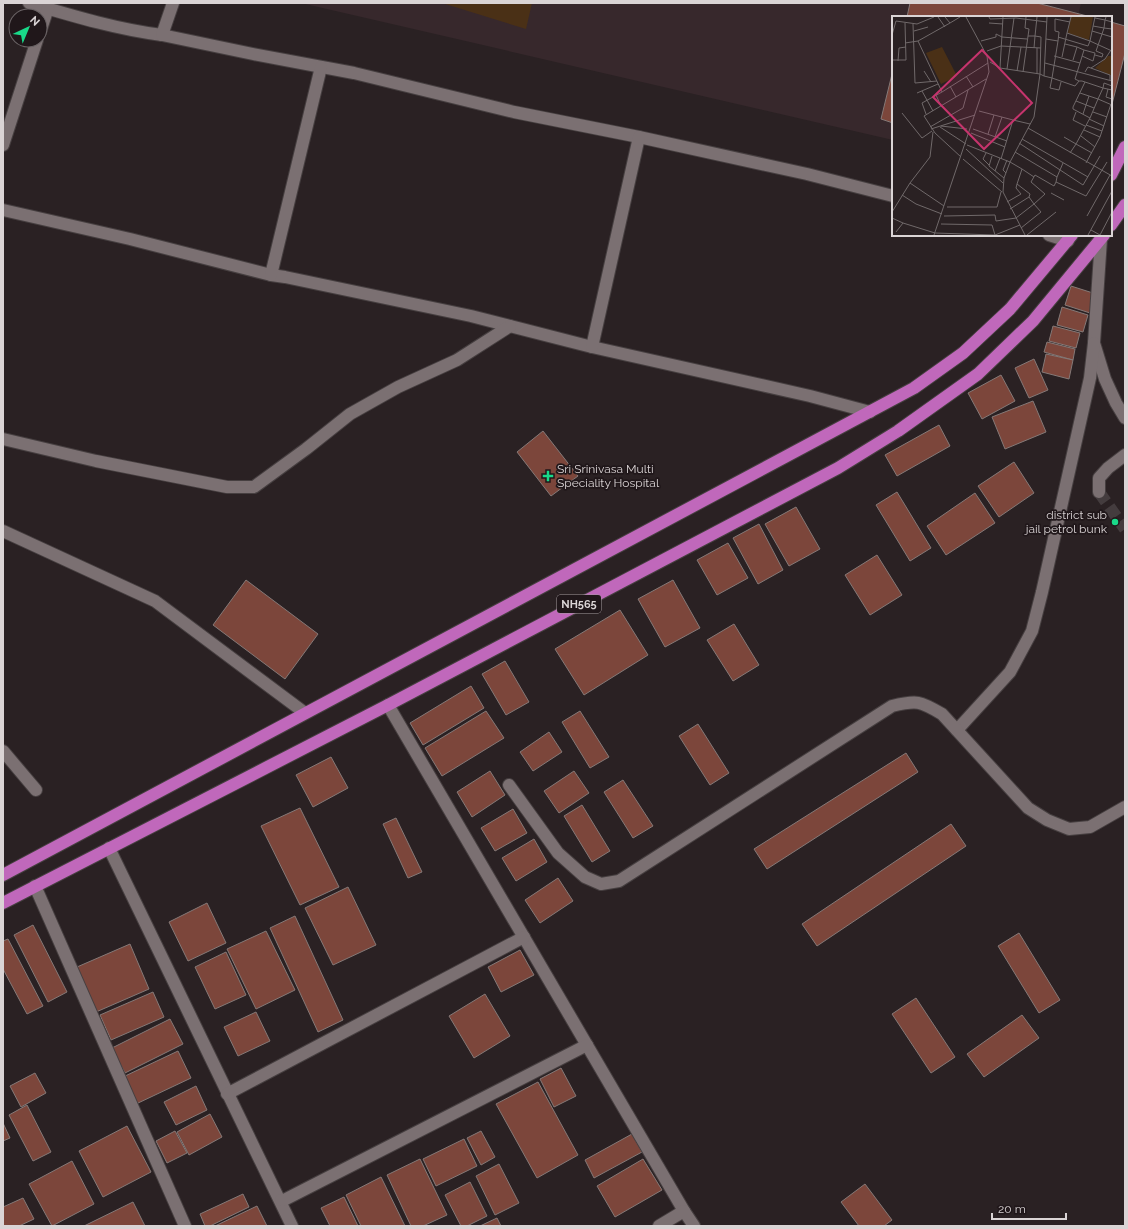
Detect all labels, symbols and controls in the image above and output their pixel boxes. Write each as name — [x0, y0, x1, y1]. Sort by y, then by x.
north arrow — [8, 8, 48, 48]
text: N — [27, 14, 42, 29]
inset map — [892, 16, 1112, 236]
place label: Sri Srinivasa Multi Speciality Hospital — [557, 462, 660, 490]
marker: Sri Srinivasa Multi Speciality Hospital — [542, 470, 554, 482]
place label: district sub jail petrol bunk — [1024, 508, 1108, 536]
marker: district sub jail petrol bunk — [1110, 517, 1120, 527]
road number: NH565 — [557, 595, 601, 613]
scale bar — [992, 1195, 1066, 1221]
text: 20 m — [998, 1202, 1026, 1216]

